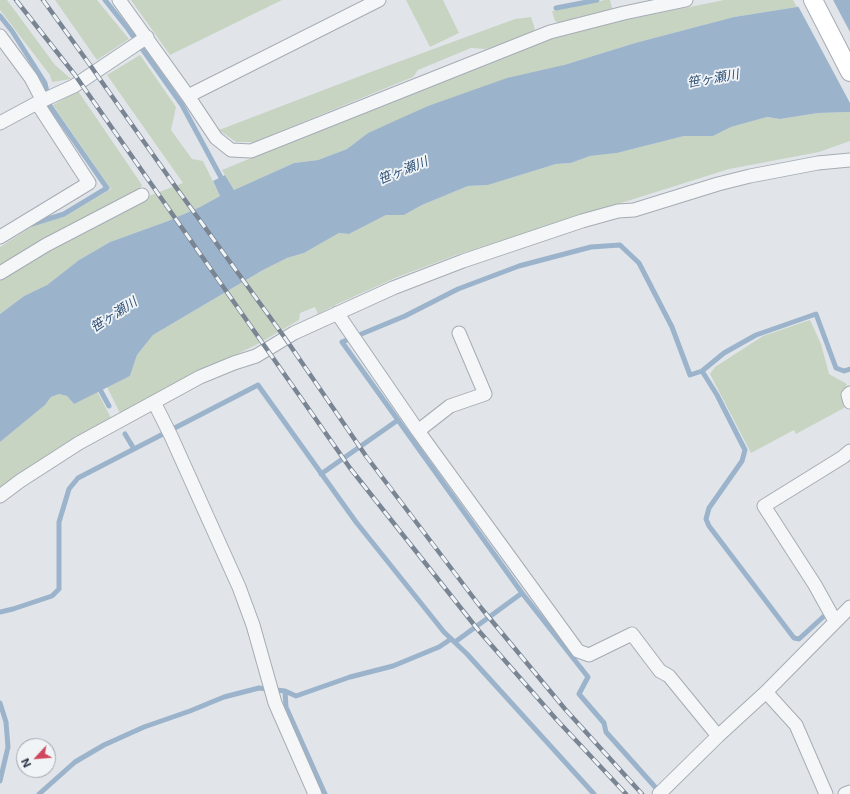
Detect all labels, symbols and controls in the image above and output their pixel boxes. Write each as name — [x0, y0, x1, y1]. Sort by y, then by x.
water label: 笹ヶ瀬川 — [686, 67, 740, 91]
water label: 笹ヶ瀬川 — [376, 154, 430, 188]
water label: 笹ヶ瀬川 — [88, 294, 140, 336]
north arrow — [16, 738, 56, 778]
text: N — [18, 756, 34, 770]

